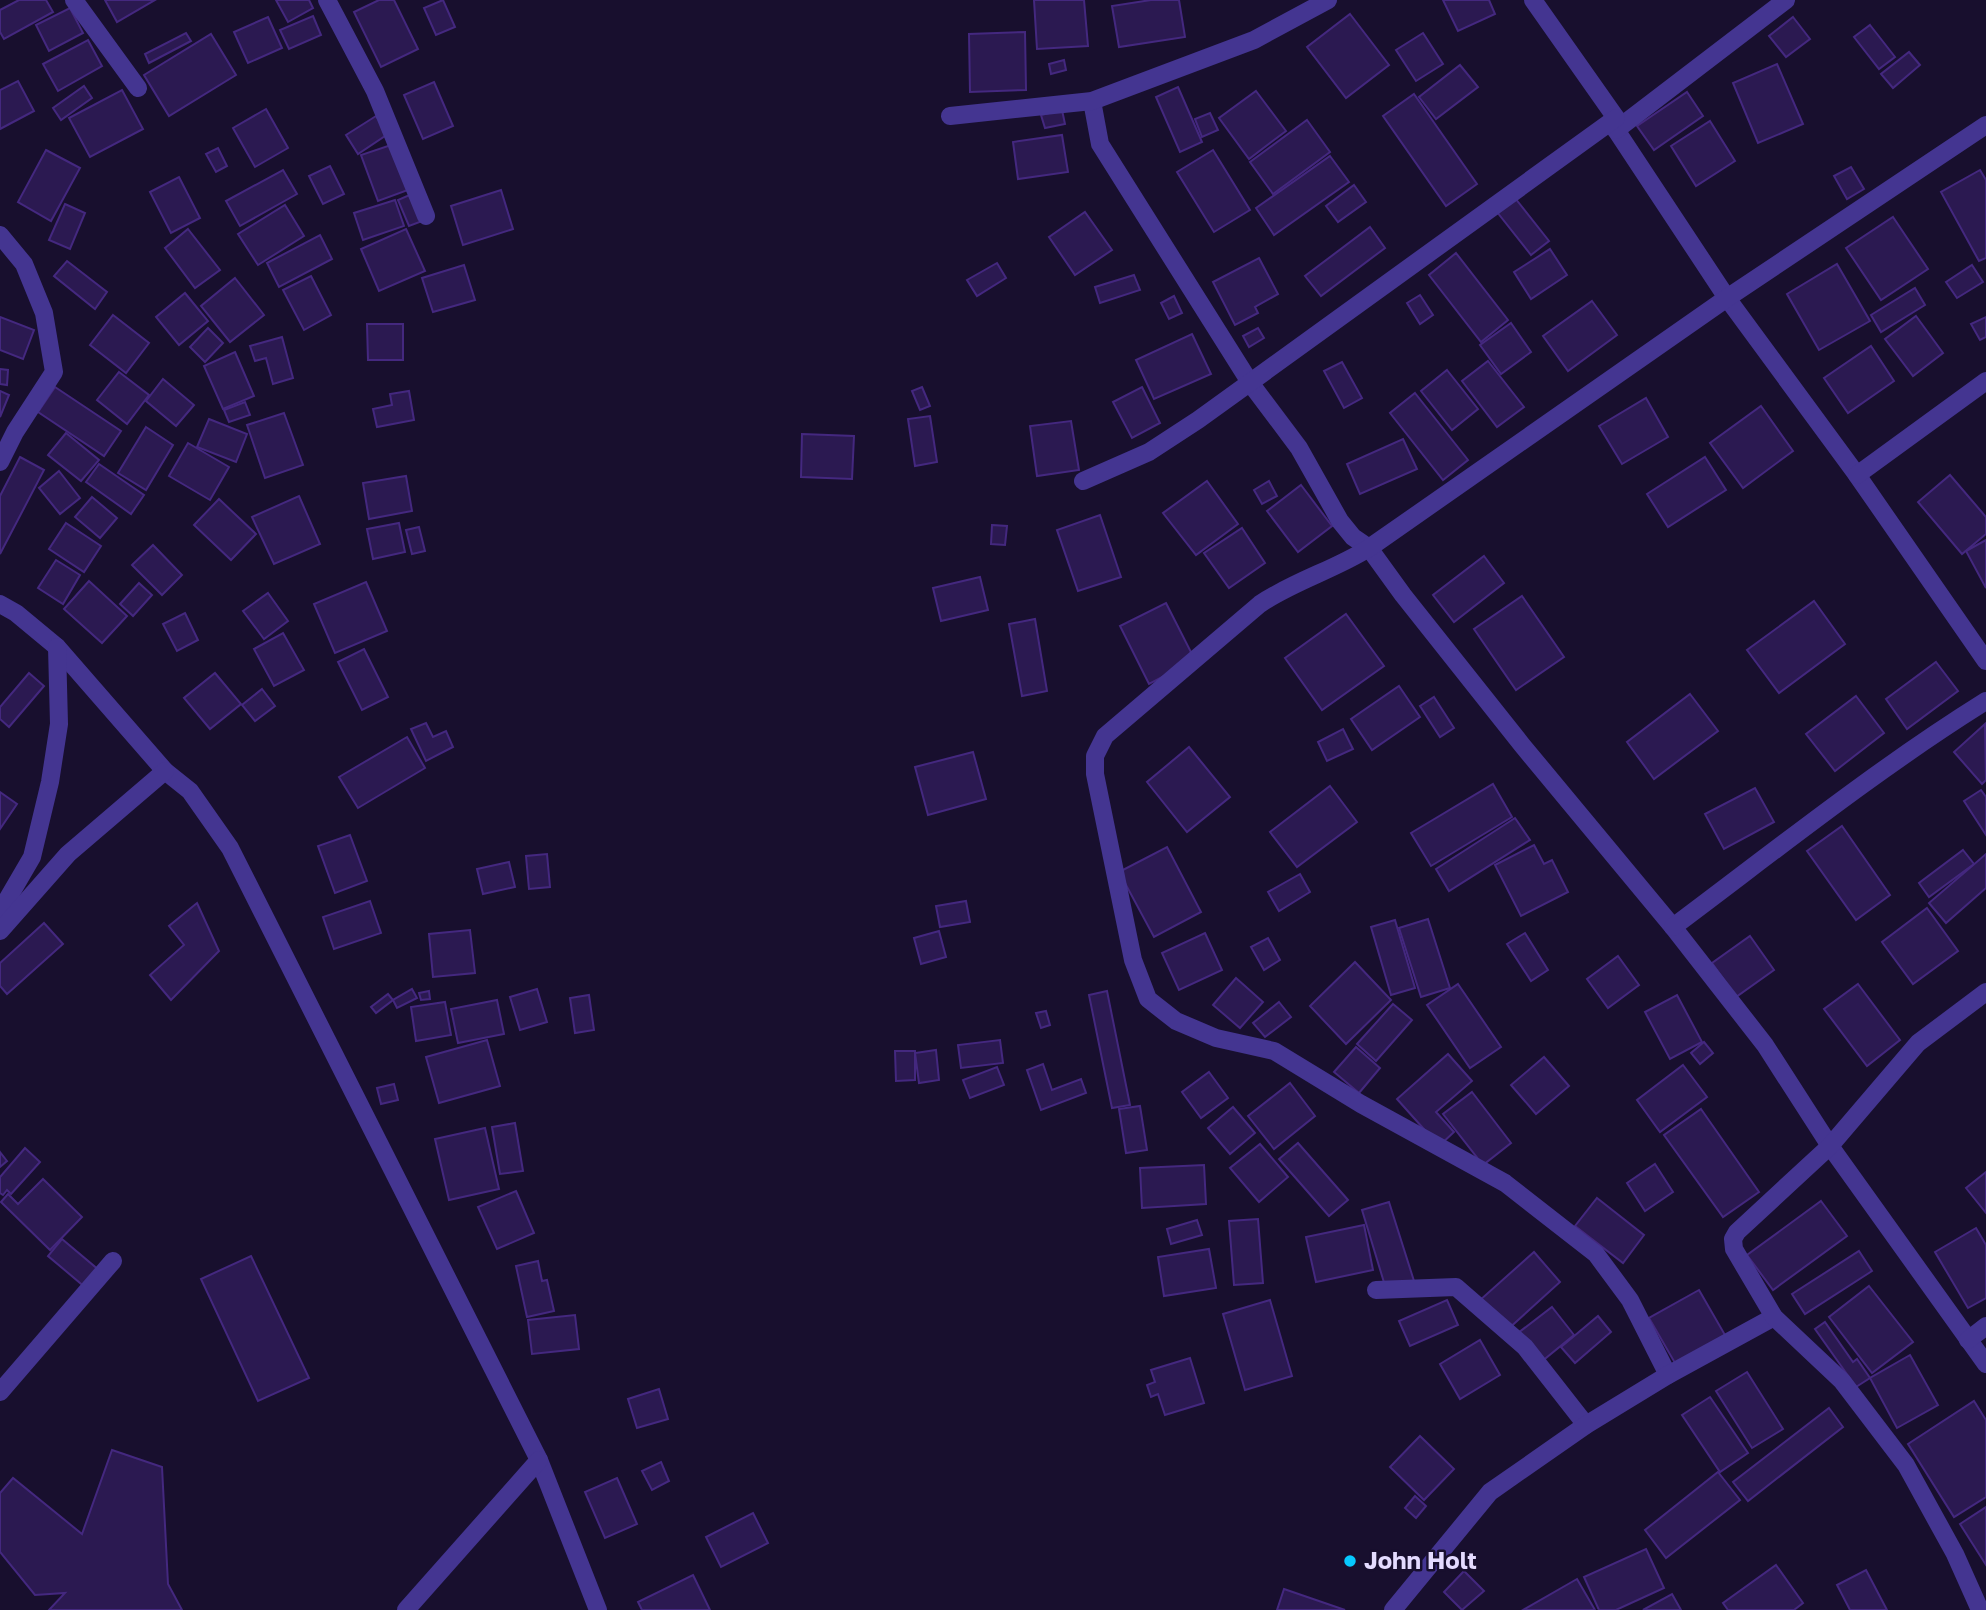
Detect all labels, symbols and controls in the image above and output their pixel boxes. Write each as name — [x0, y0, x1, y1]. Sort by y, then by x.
place label: John Holt — [1364, 1545, 1477, 1574]
marker: John Holt — [1342, 1553, 1358, 1569]

